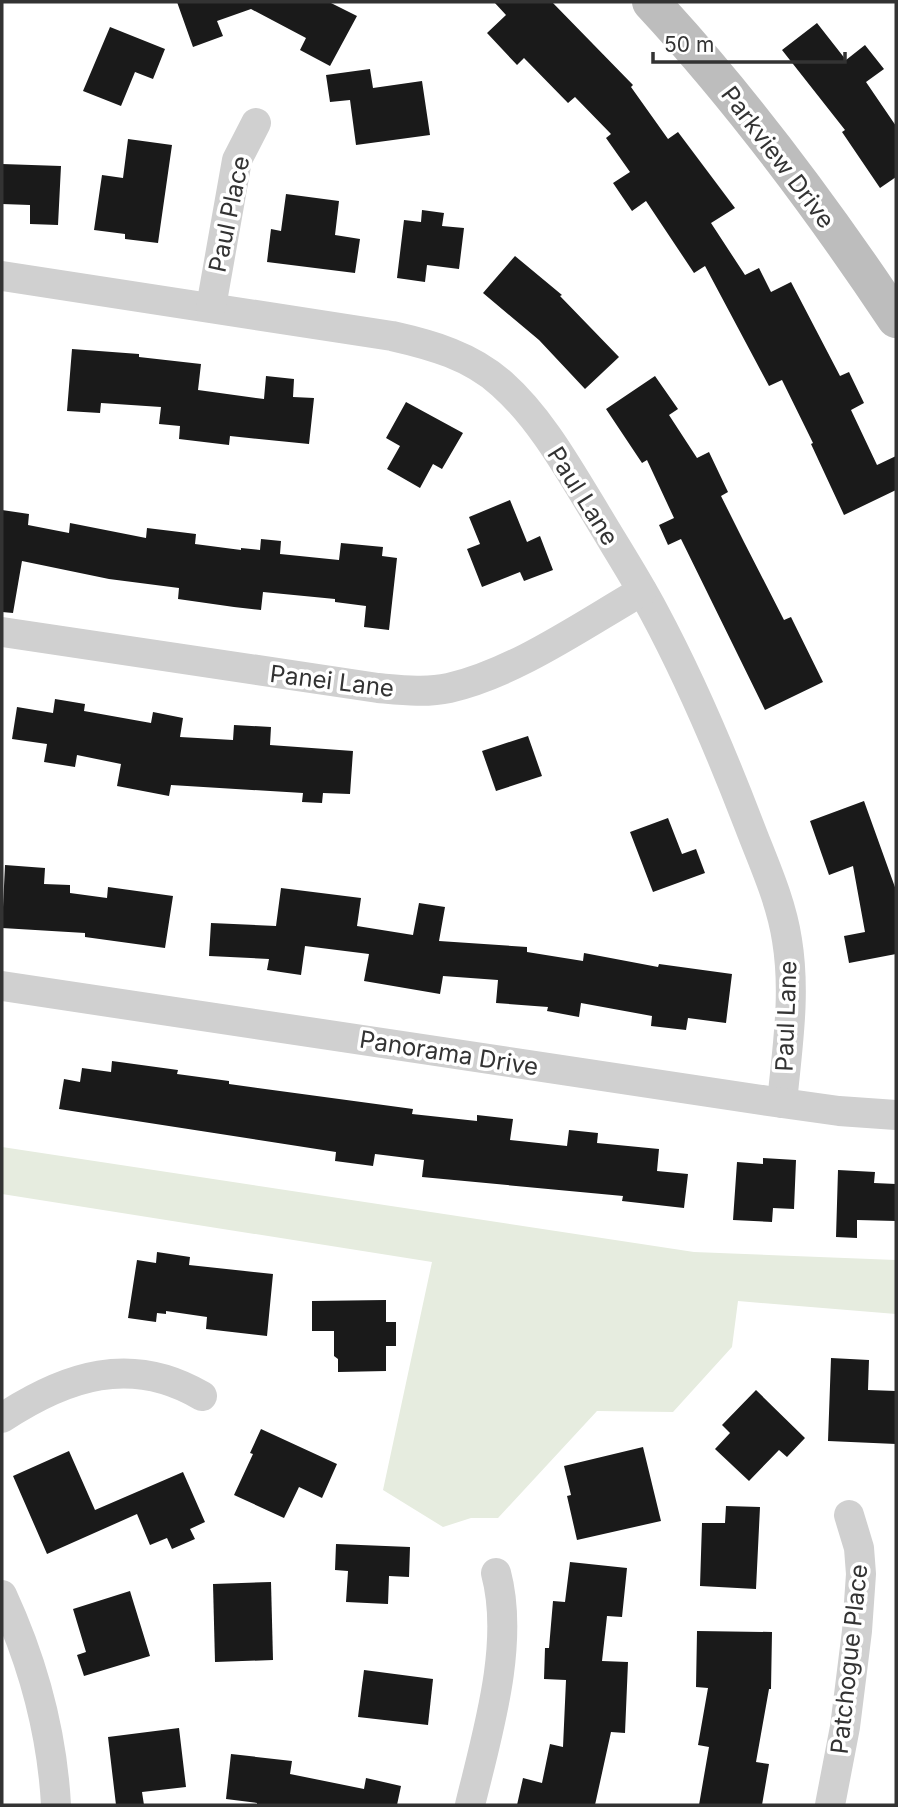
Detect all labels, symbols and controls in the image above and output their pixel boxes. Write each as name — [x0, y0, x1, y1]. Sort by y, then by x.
scale bar — [653, 21, 846, 65]
text: 50 m — [664, 32, 714, 57]
street label: Parkview Drive — [715, 80, 841, 234]
street label: Paul Place — [203, 153, 255, 275]
street label: Paul Lane — [541, 441, 625, 551]
street label: Panei Lane — [268, 659, 396, 703]
street label: Paul Lane — [770, 960, 802, 1072]
street label: Panorama Drive — [357, 1025, 541, 1081]
street label: Patchogue Place — [825, 1563, 873, 1755]

